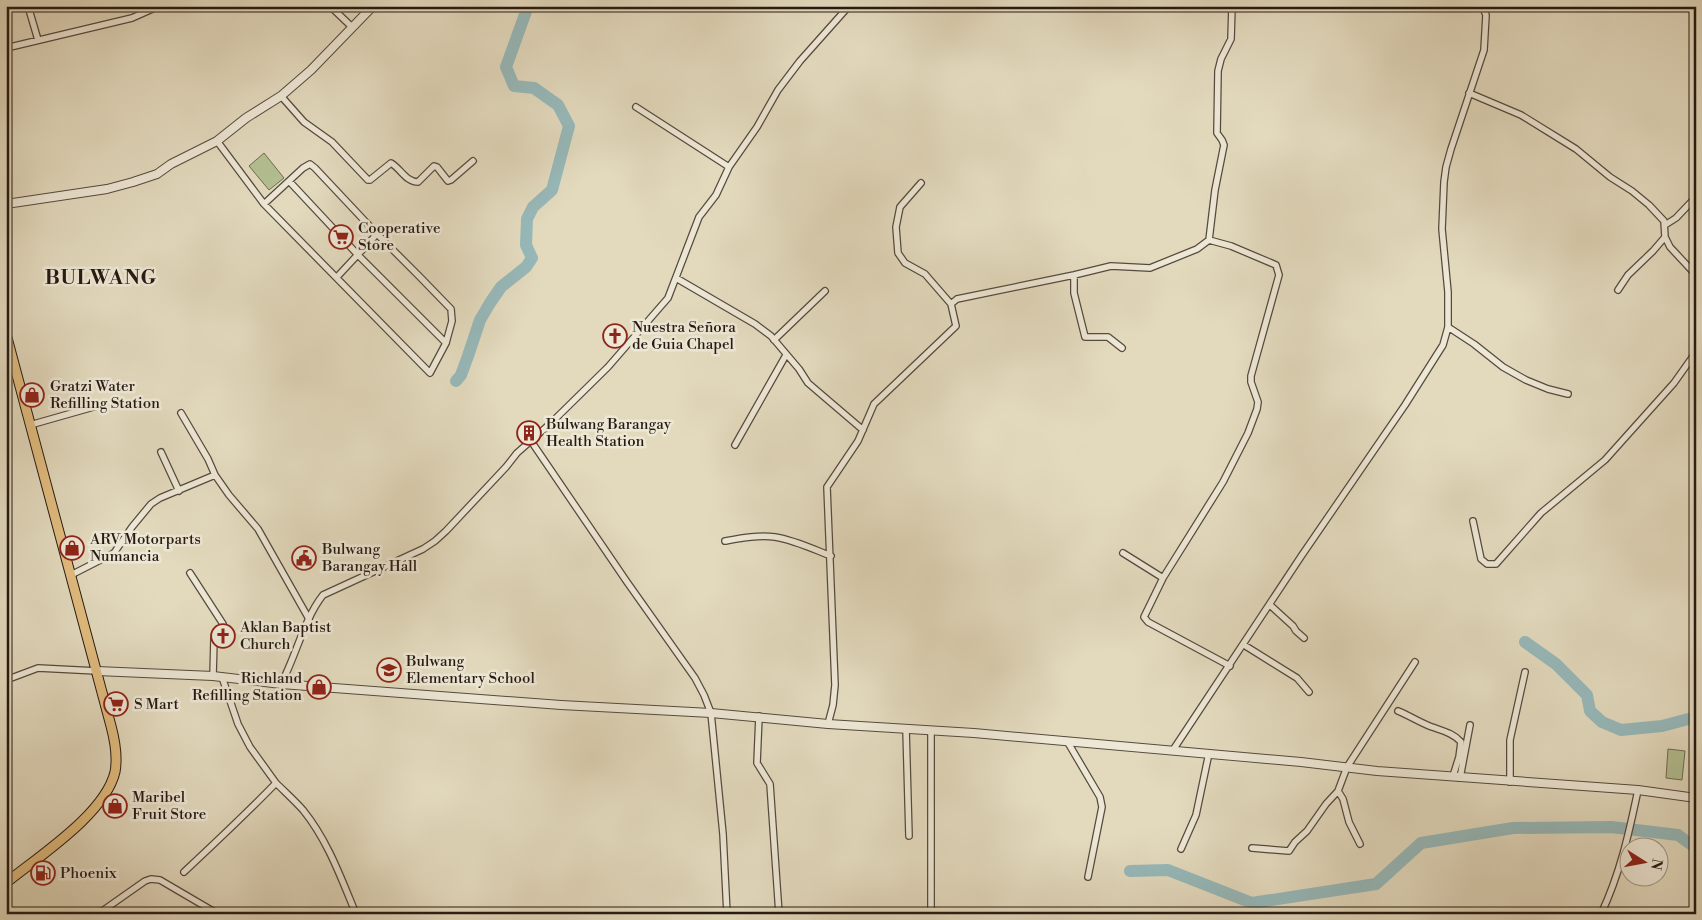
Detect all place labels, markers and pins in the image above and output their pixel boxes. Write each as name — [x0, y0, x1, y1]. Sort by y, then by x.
place label: Cooperative Store — [358, 219, 441, 255]
supermarket icon: Cooperative Store — [328, 224, 354, 250]
place label: Nuestra Señora de Guia Chapel — [632, 318, 736, 354]
church icon: Nuestra Señora de Guia Chapel — [602, 323, 628, 349]
place label: Gratzi Water Refilling Station — [50, 377, 160, 413]
shop icon: Gratzi Water Refilling Station — [19, 382, 45, 408]
place label: Bulwang Barangay Health Station — [545, 415, 672, 451]
building icon: Bulwang Barangay Health Station — [516, 420, 542, 446]
place label: ARV Motorparts Numancia — [89, 530, 201, 566]
shop icon: ARV Motorparts Numancia — [59, 535, 85, 561]
place label: Bulwang Barangay Hall — [321, 540, 418, 576]
public building icon: Bulwang Barangay Hall — [291, 545, 317, 571]
place label: Aklan Baptist Church — [239, 618, 332, 654]
church icon: Aklan Baptist Church — [210, 623, 236, 649]
place label: Bulwang Elementary School — [405, 652, 535, 688]
school or university icon: Bulwang Elementary School — [376, 657, 402, 683]
place label: Richland Refilling Station — [192, 669, 302, 705]
shop icon: Richland Refilling Station — [306, 674, 332, 700]
supermarket icon: S Mart — [103, 691, 129, 717]
place label: S Mart — [134, 695, 179, 714]
place label: Maribel Fruit Store — [132, 788, 206, 824]
shop icon: Maribel Fruit Store — [102, 793, 128, 819]
fuel station icon: Phoenix — [30, 860, 56, 886]
place label: Phoenix — [60, 864, 117, 883]

